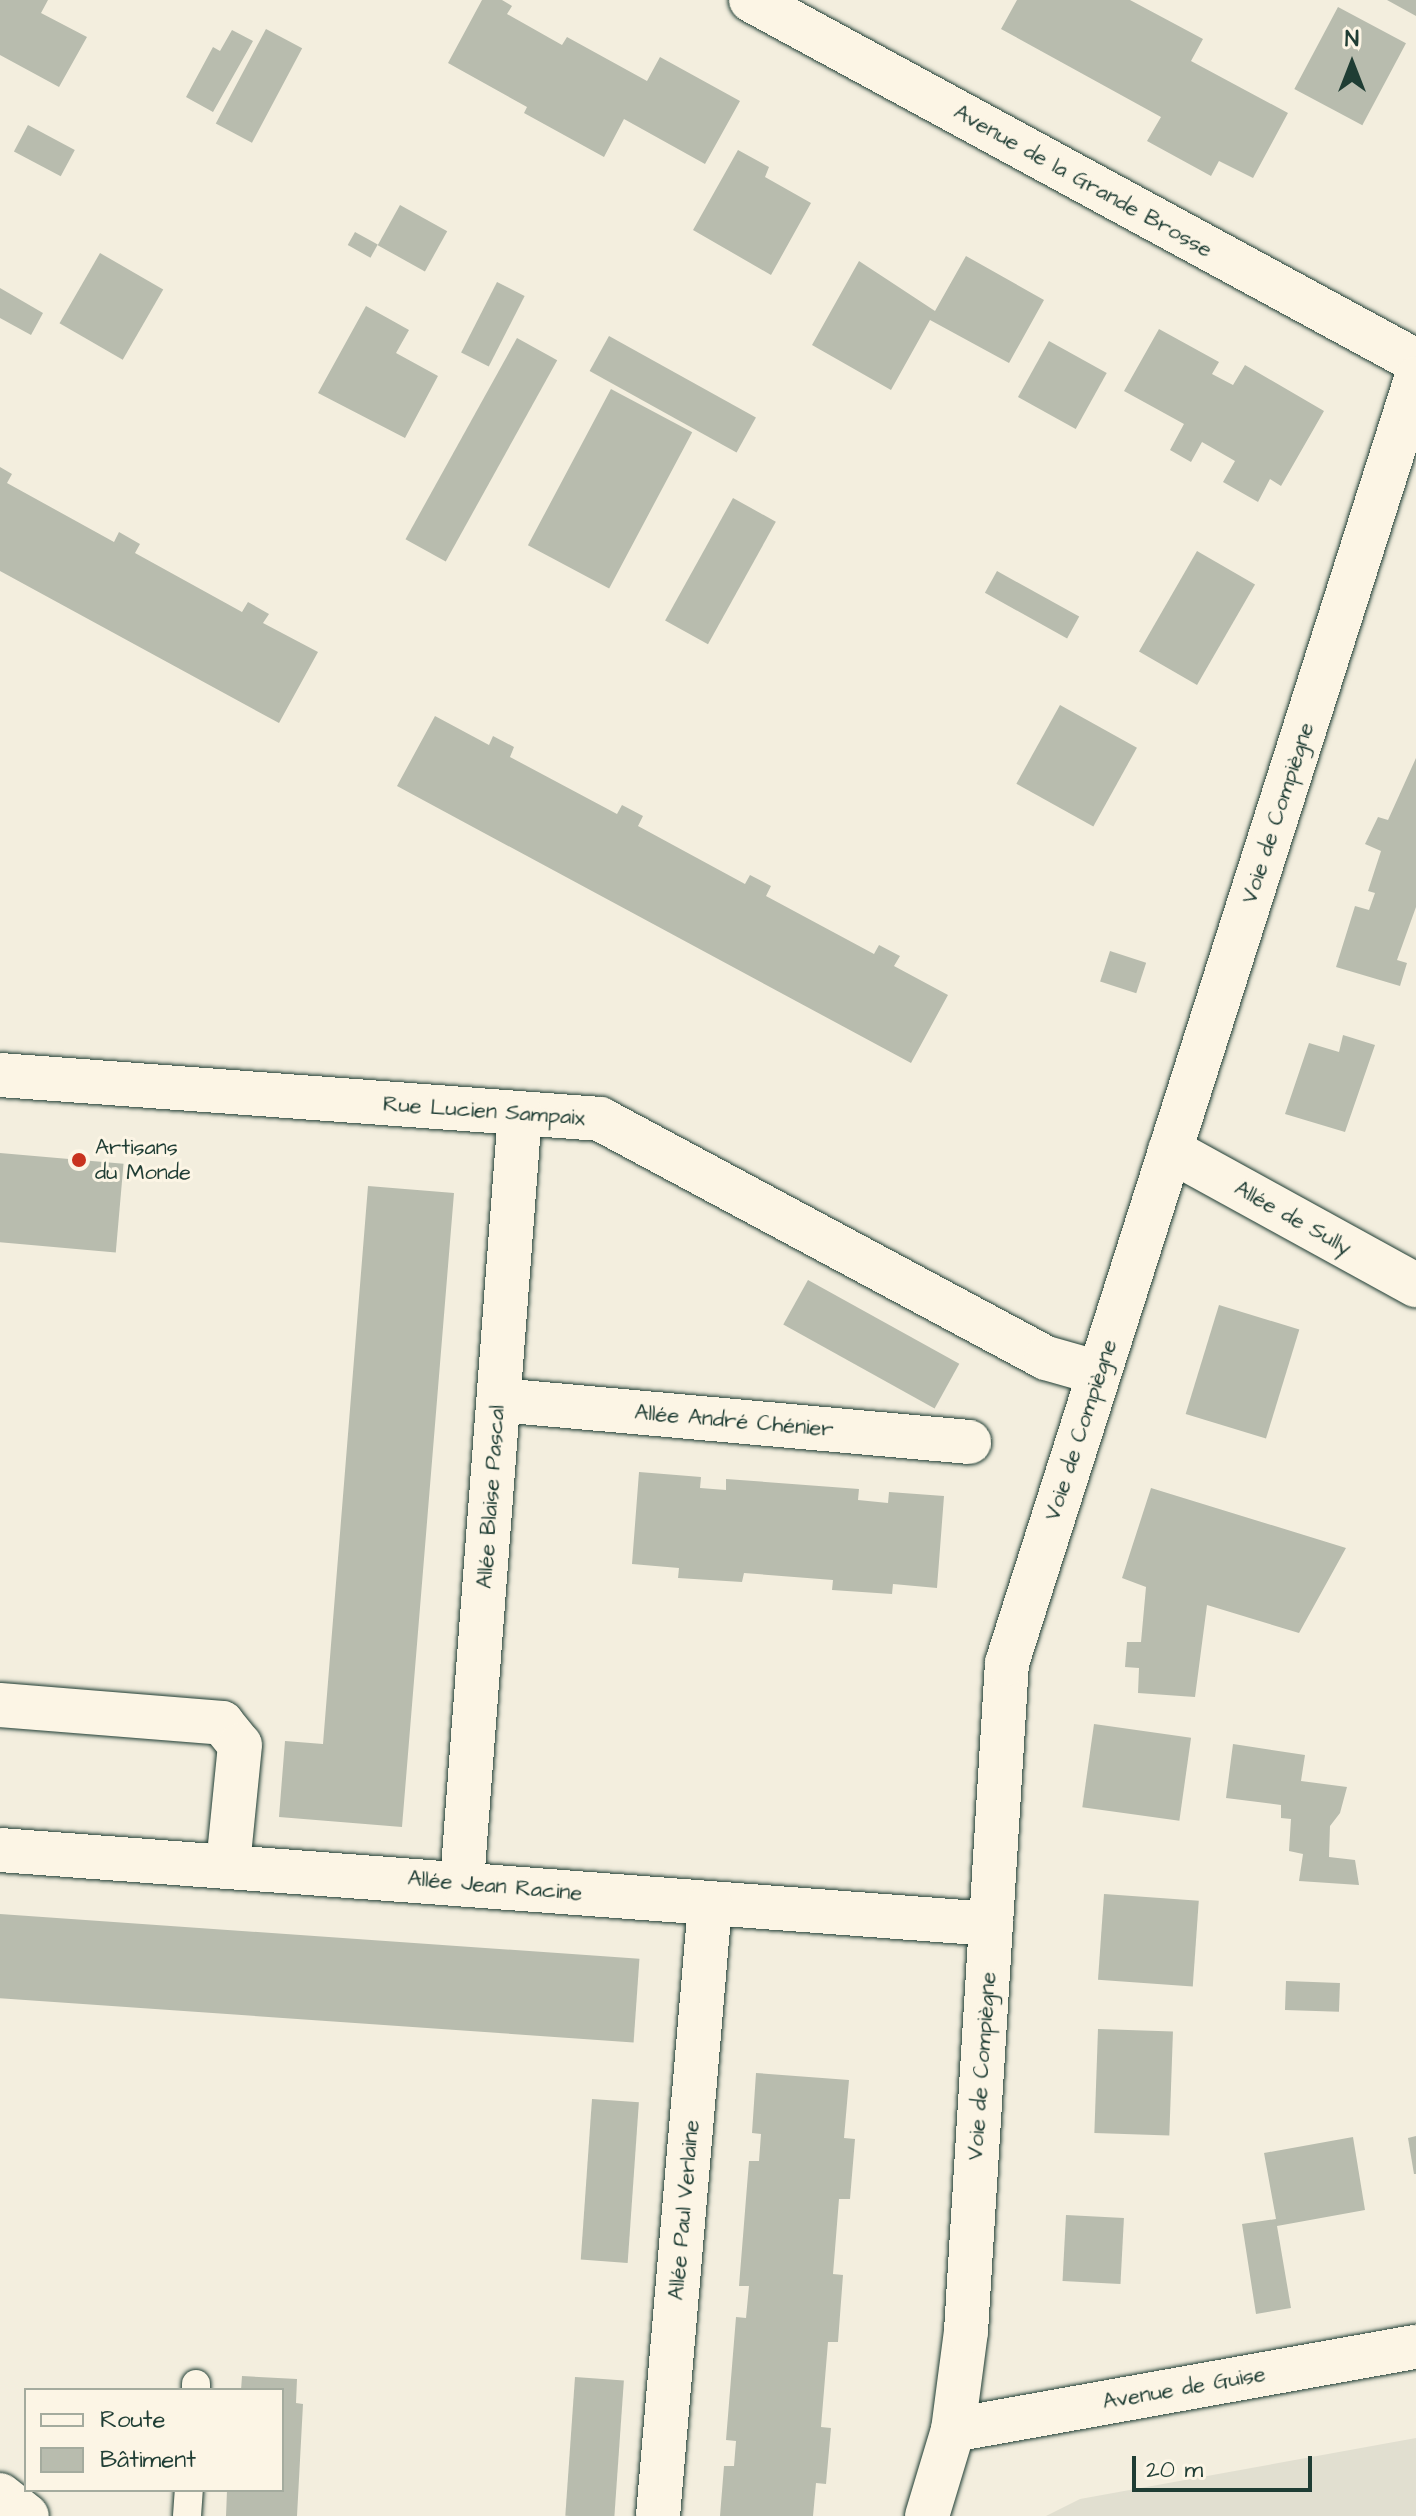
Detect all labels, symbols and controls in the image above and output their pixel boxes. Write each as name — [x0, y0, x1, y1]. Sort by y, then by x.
north arrow — [1312, 24, 1392, 104]
text: N — [1345, 24, 1359, 55]
street label: Avenue de la Grande Brosse — [949, 99, 1217, 263]
street label: Voie de Compiègne — [1236, 719, 1320, 907]
street label: Rue Lucien Sampaix — [382, 1091, 586, 1131]
place label: Artisans du Monde — [95, 1134, 191, 1186]
marker: Artisans du Monde — [70, 1151, 88, 1169]
street label: Allée de Sully — [1230, 1175, 1356, 1261]
street label: Voie de Compiègne — [1039, 1336, 1123, 1524]
street label: Allée André Chénier — [633, 1399, 835, 1443]
street label: Allée Blaise Pascal — [471, 1404, 511, 1590]
street label: Allée Jean Racine — [407, 1865, 583, 1907]
street label: Voie de Compiègne — [962, 1971, 1002, 2161]
street label: Allée Paul Verlaine — [663, 2119, 705, 2301]
street label: Avenue de Guise — [1100, 2361, 1268, 2415]
legend — [24, 2388, 284, 2492]
text: Route — [100, 2403, 165, 2437]
scale bar — [1136, 2440, 1316, 2490]
text: Bâtiment — [100, 2443, 196, 2477]
text: 20 m — [1146, 2453, 1203, 2487]

